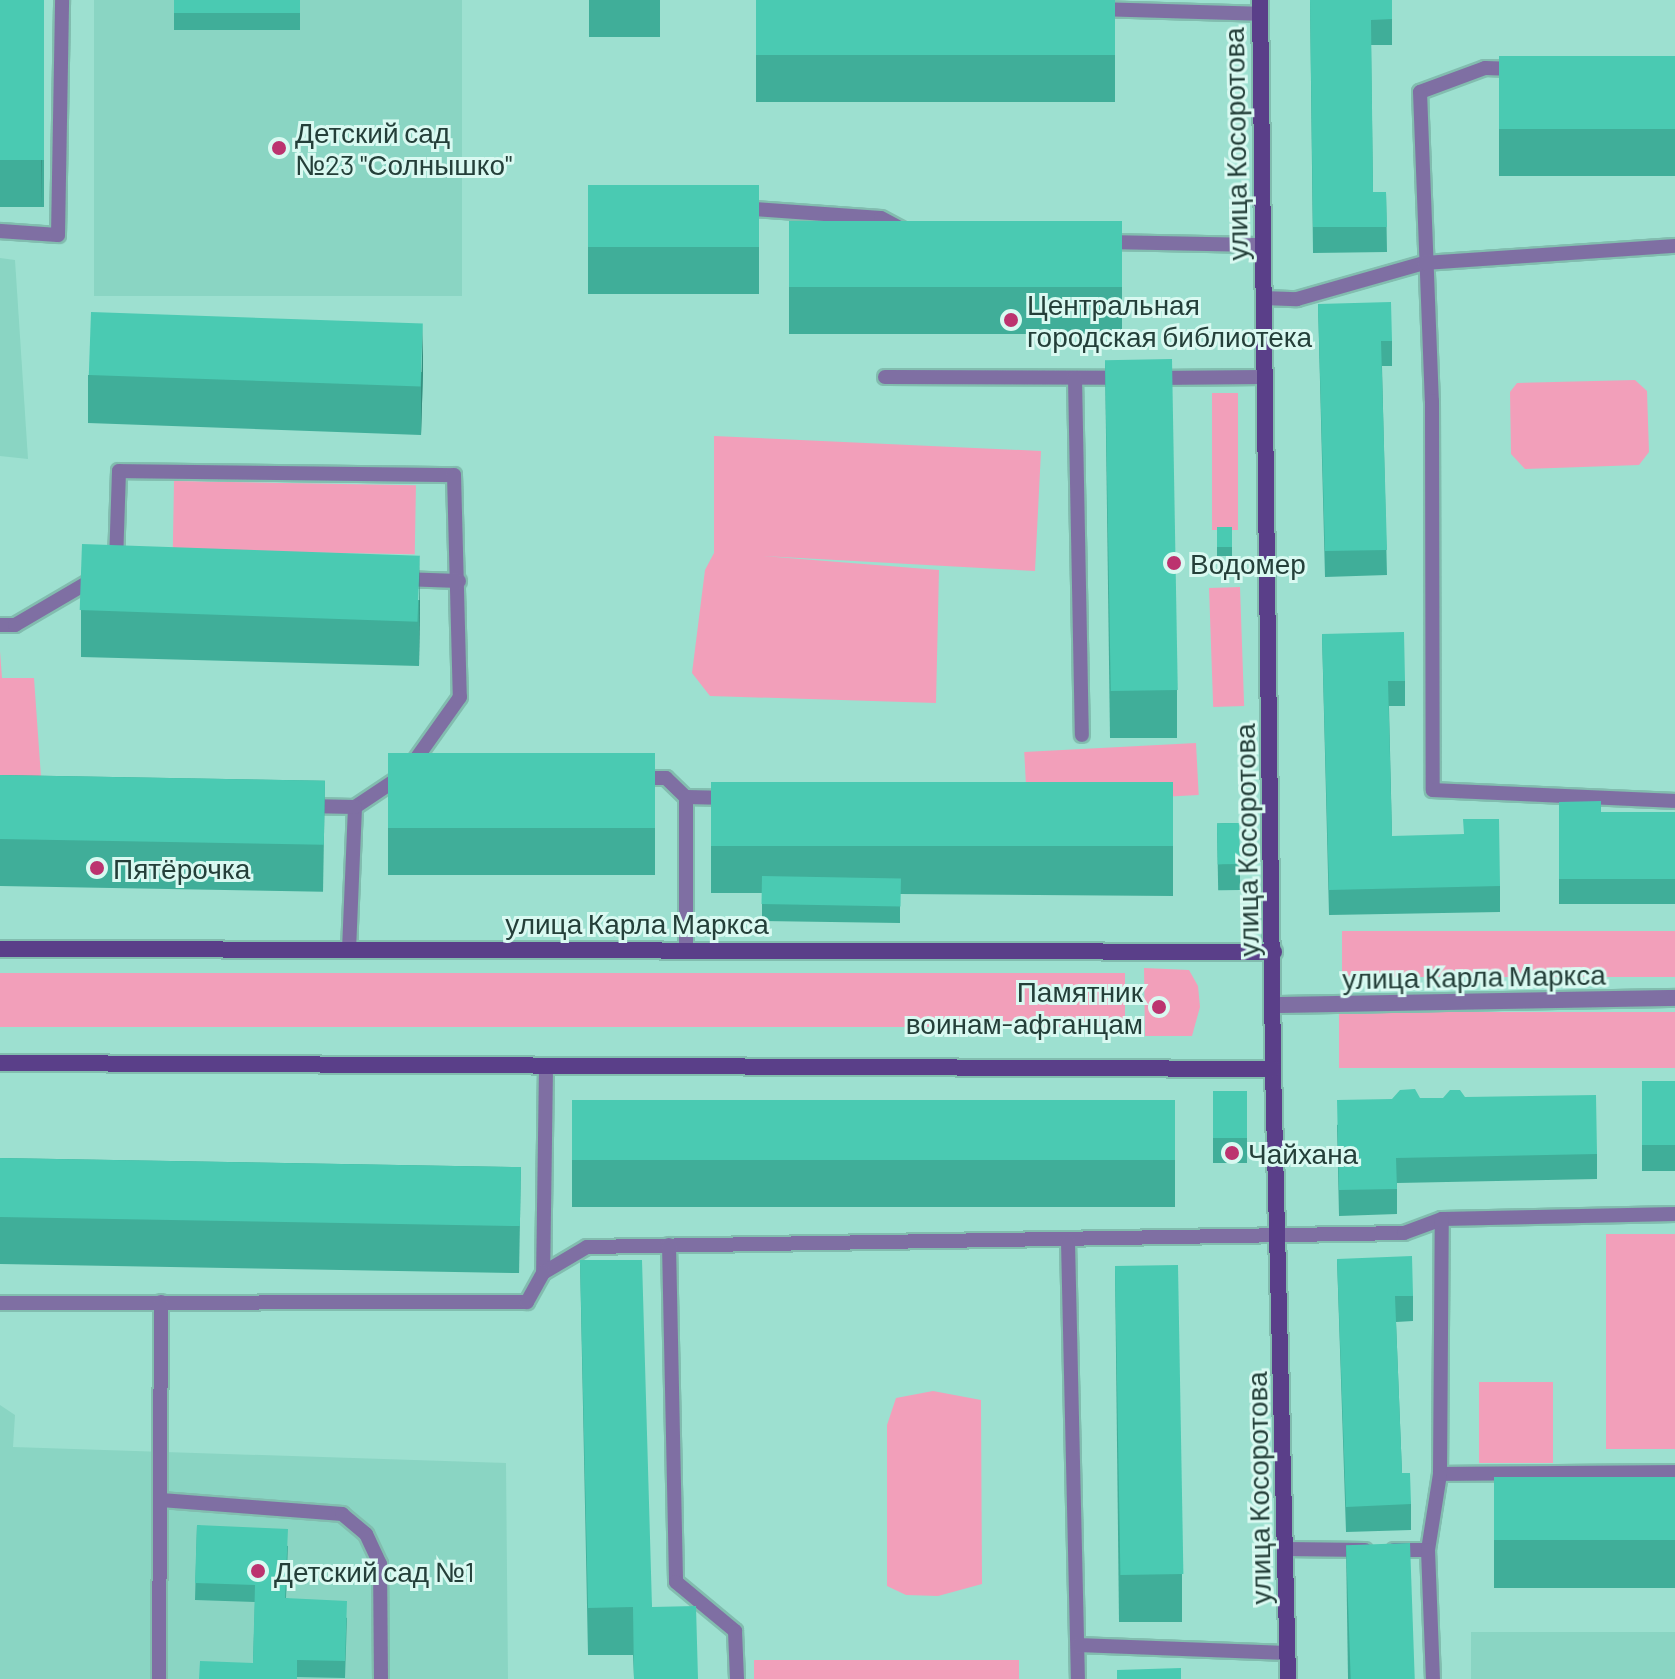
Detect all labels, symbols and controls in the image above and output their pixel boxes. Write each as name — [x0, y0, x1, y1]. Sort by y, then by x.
street label: улица Косоротова — [1216, 27, 1254, 261]
place label: Детский сад №23 "Солнышко" — [295, 115, 512, 181]
marker: Детский сад №23 "Солнышко" — [270, 139, 288, 157]
place label: Центральная городская библиотека — [1027, 287, 1312, 353]
marker: Центральная городская библиотека — [1002, 311, 1020, 329]
place label: Водомер — [1190, 546, 1306, 580]
marker: Водомер — [1165, 554, 1183, 572]
street label: улица Косоротова — [1227, 723, 1265, 957]
place label: Пятёрочка — [113, 851, 250, 885]
marker: Пятёрочка — [88, 859, 106, 877]
street label: улица Карла Маркса — [505, 906, 769, 940]
street label: улица Карла Маркса — [1342, 957, 1606, 995]
place label: Памятник воинам-афганцам — [906, 974, 1143, 1040]
marker: Памятник воинам-афганцам — [1150, 998, 1168, 1016]
place label: Чайхана — [1248, 1136, 1358, 1170]
marker: Чайхана — [1223, 1144, 1241, 1162]
street label: улица Косоротова — [1239, 1371, 1277, 1605]
place label: Детский сад №1 — [274, 1554, 475, 1588]
marker: Детский сад №1 — [249, 1562, 267, 1580]

